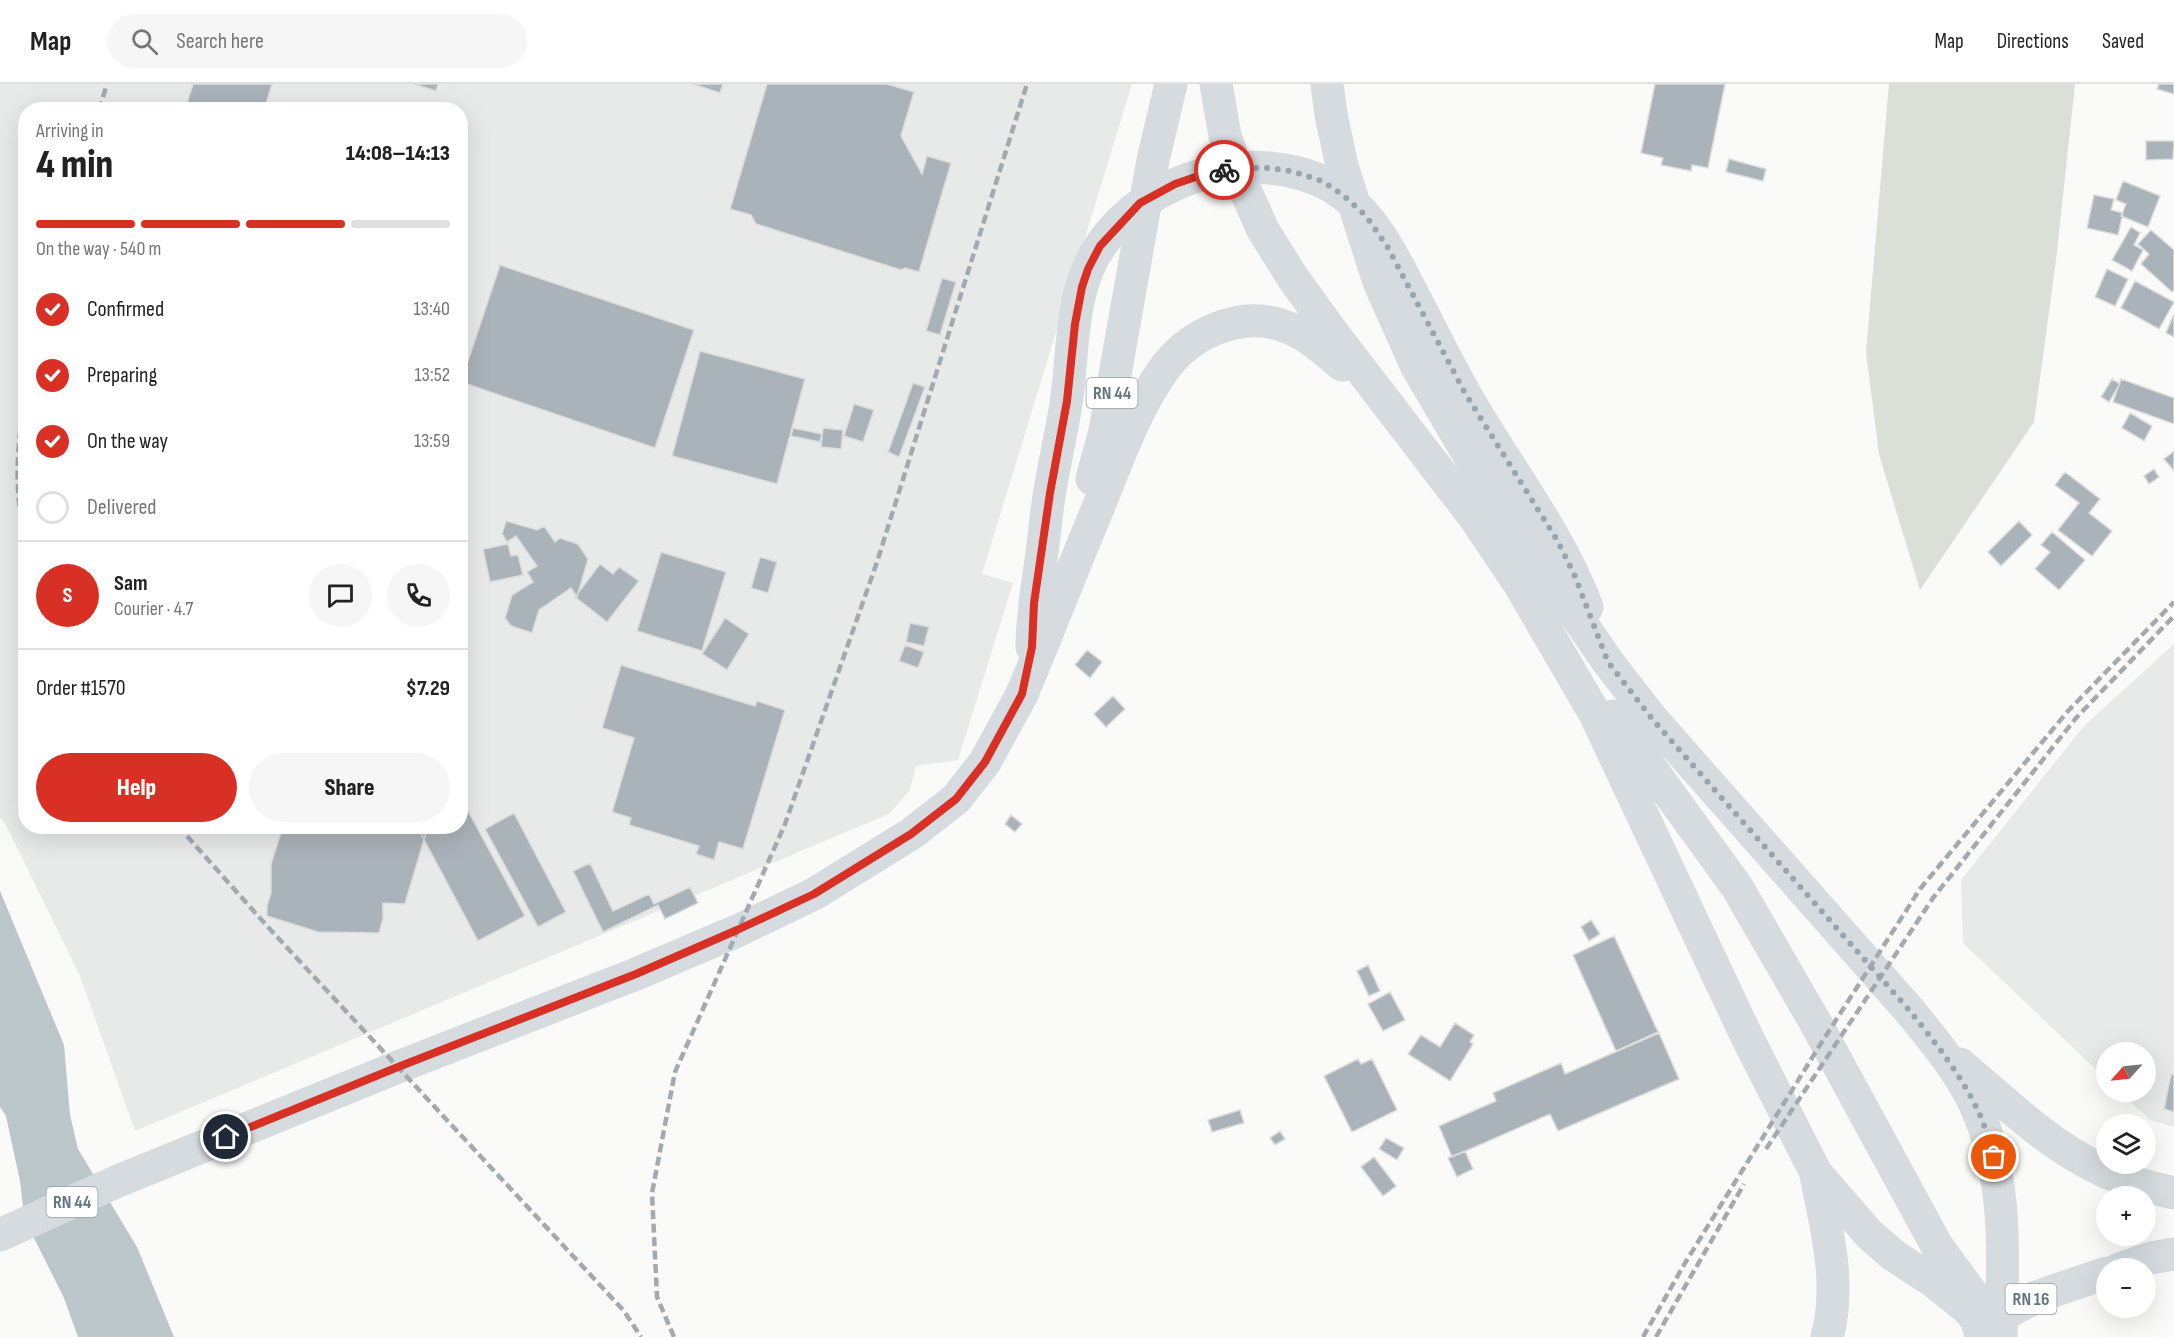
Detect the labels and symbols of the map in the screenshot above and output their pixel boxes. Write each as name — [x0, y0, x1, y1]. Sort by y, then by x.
courier — [1194, 140, 1254, 200]
road number: RN 44 — [1086, 378, 1138, 408]
north arrow — [2096, 1042, 2156, 1102]
pin — [200, 1111, 251, 1162]
pin — [1968, 1131, 2019, 1182]
road number: RN 44 — [46, 1187, 98, 1217]
road number: RN 16 — [2006, 1284, 2056, 1314]

